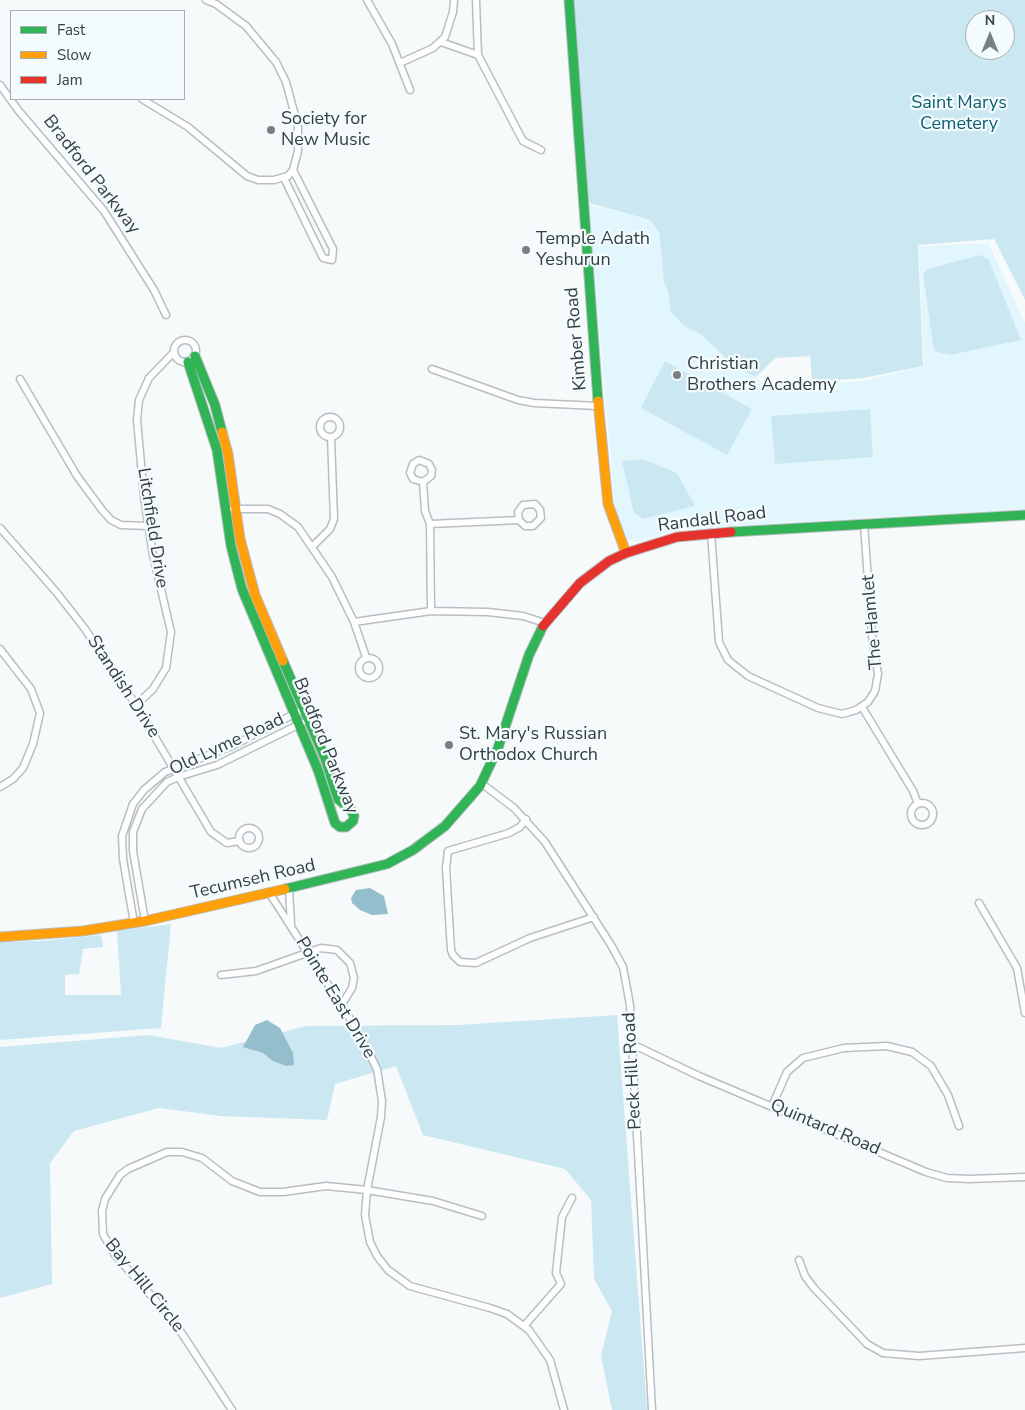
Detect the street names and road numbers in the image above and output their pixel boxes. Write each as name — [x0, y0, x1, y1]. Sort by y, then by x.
street label: Bradford Parkway — [38, 111, 144, 239]
street label: Kimber Road — [562, 286, 592, 392]
street label: Litchfield Drive — [132, 466, 172, 590]
street label: Randall Road — [657, 503, 767, 537]
street label: The Hamlet — [858, 574, 888, 670]
street label: Standish Drive — [82, 632, 164, 742]
street label: Bradford Parkway — [288, 675, 362, 817]
street label: Old Lyme Road — [166, 709, 288, 781]
street label: Tecumseh Road — [188, 855, 318, 905]
street label: Pointe East Drive — [290, 933, 380, 1063]
street label: Peck Hill Road — [619, 1012, 647, 1130]
street label: Quintard Road — [767, 1095, 883, 1161]
street label: Bay Hill Circle — [100, 1235, 188, 1337]

